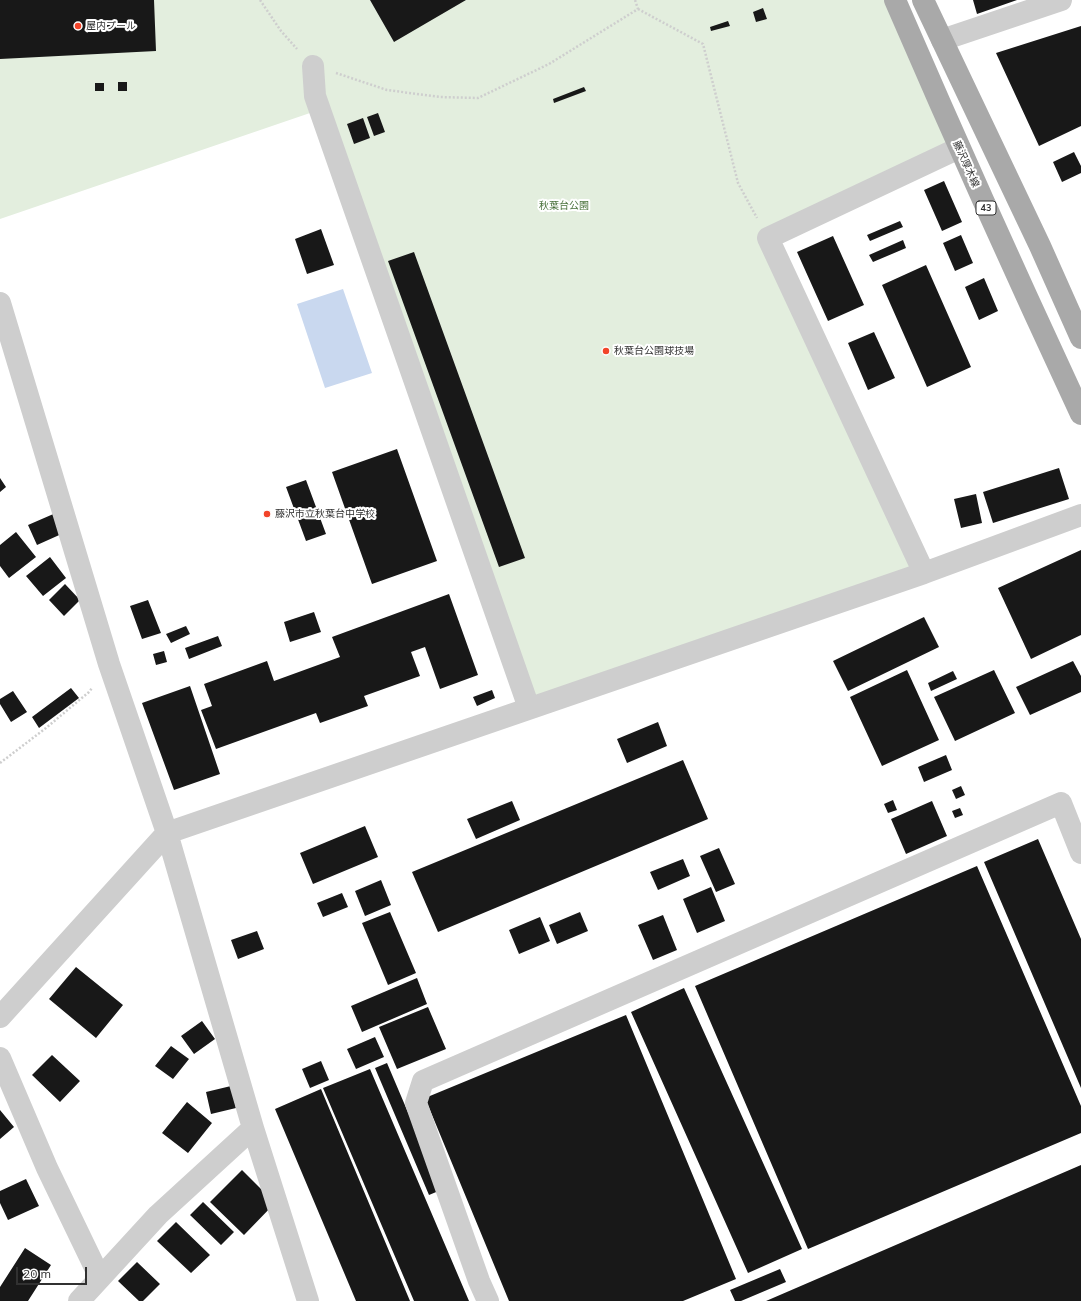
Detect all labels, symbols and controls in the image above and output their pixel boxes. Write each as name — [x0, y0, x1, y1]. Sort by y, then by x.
place label: 屋内プール — [86, 20, 136, 32]
marker: 屋内プール — [73, 21, 83, 31]
street label: 藤沢厚木線 — [950, 139, 982, 189]
park label: 秋葉台公園 — [539, 200, 589, 212]
road number: 43 — [976, 201, 996, 215]
place label: 秋葉台公園球技場 — [614, 345, 694, 357]
marker: 秋葉台公園球技場 — [601, 346, 611, 356]
place label: 藤沢市立秋葉台中学校 — [275, 508, 375, 520]
marker: 藤沢市立秋葉台中学校 — [262, 509, 272, 519]
scale bar — [18, 1259, 89, 1285]
text: 20 m — [23, 1266, 51, 1281]

